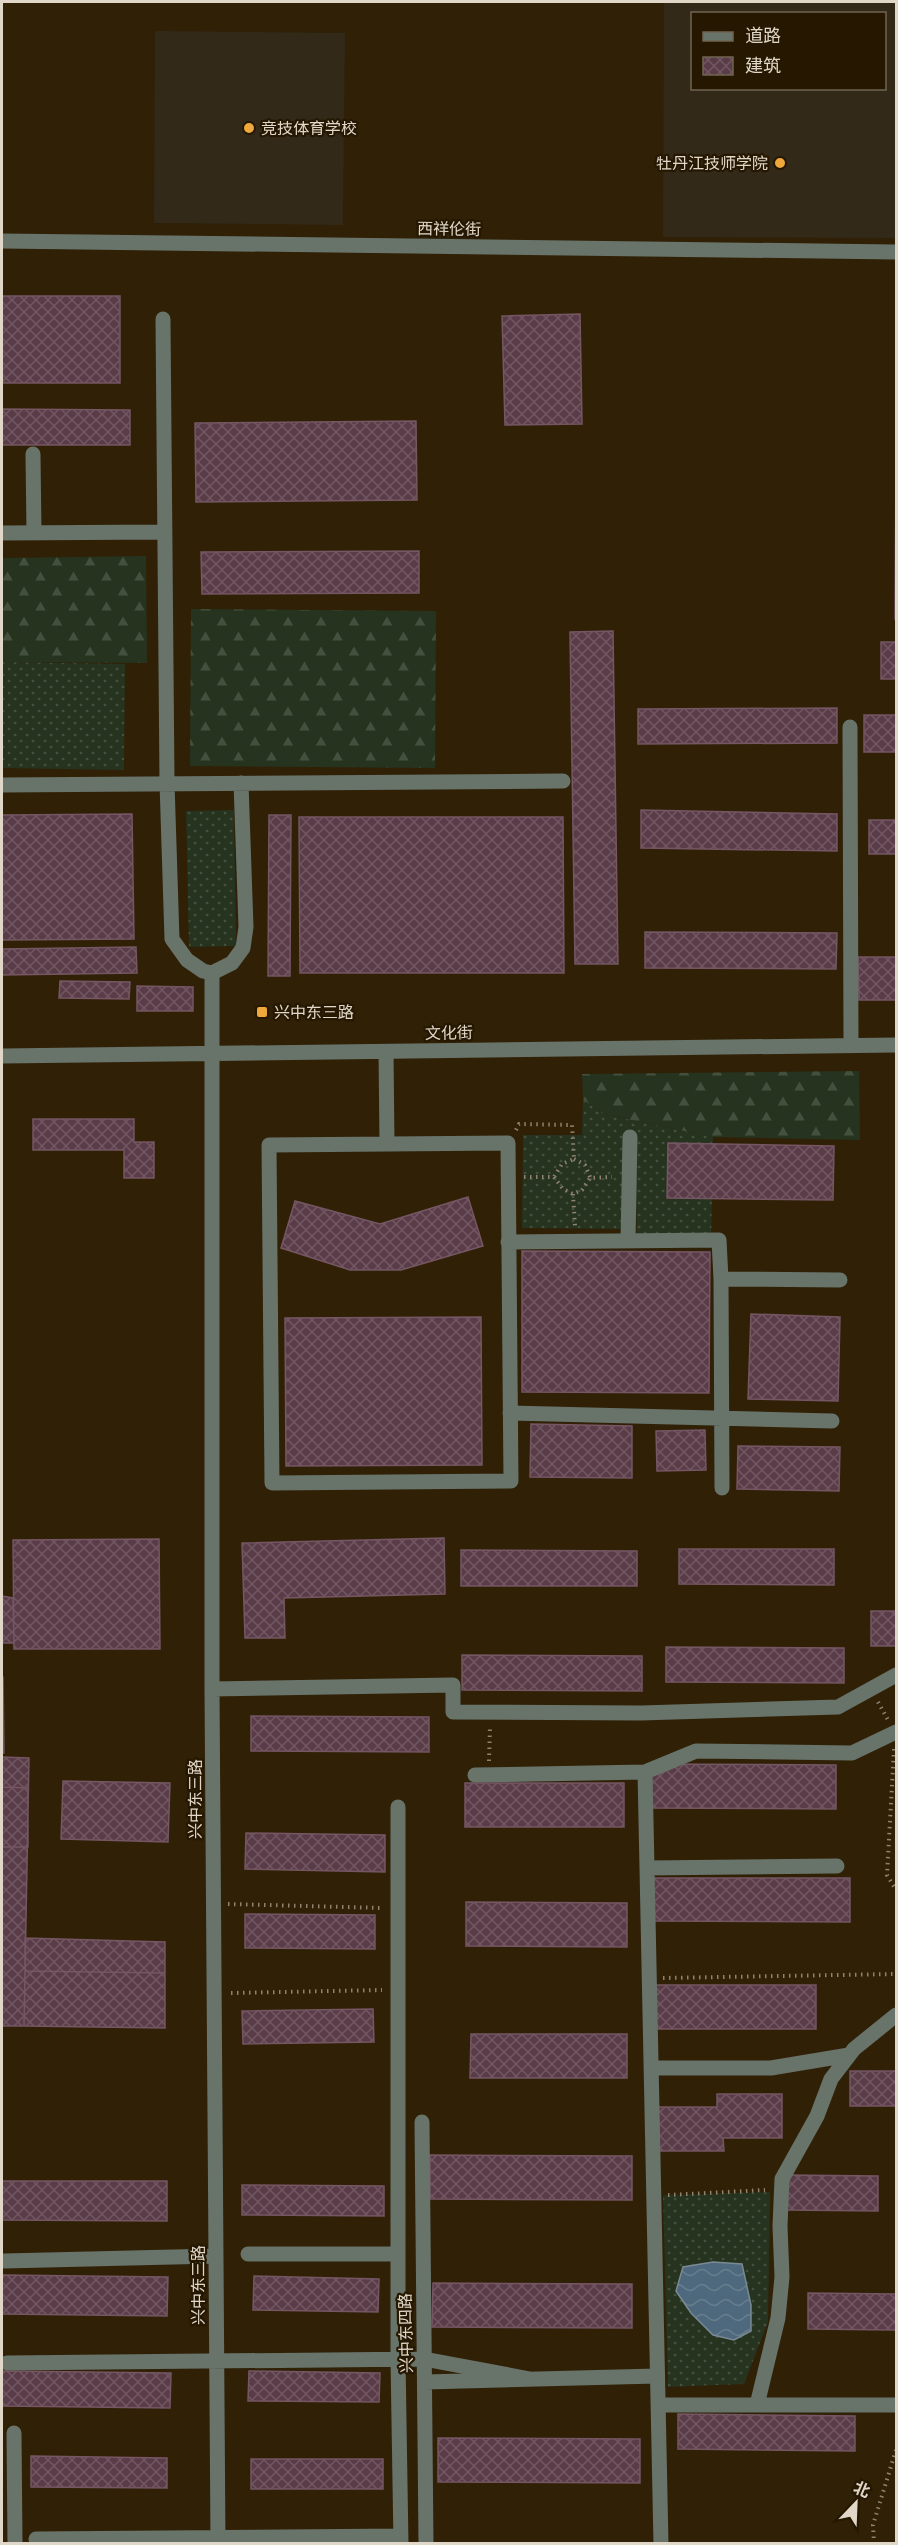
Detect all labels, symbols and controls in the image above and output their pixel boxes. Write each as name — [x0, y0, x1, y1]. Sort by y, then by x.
legend — [691, 12, 886, 90]
text: 道路 — [745, 25, 781, 46]
text: 建筑 — [745, 55, 781, 76]
place label: 竞技体育学校 — [261, 119, 357, 138]
marker: 竞技体育学校 — [242, 121, 256, 135]
place label: 牡丹江技师学院 — [656, 154, 768, 173]
marker: 牡丹江技师学院 — [773, 156, 787, 170]
street label: 西祥伦街 — [417, 219, 481, 239]
place label: 兴中东三路 — [274, 1003, 354, 1022]
marker: 兴中东三路 — [255, 1005, 269, 1019]
street label: 文化街 — [425, 1023, 473, 1043]
street label: 兴中东三路 — [186, 1759, 205, 1839]
street label: 兴中东三路 — [189, 2245, 208, 2325]
street label: 兴中东四路 — [396, 2293, 416, 2373]
north arrow — [826, 2473, 886, 2533]
text: 北 — [851, 2478, 873, 2502]

